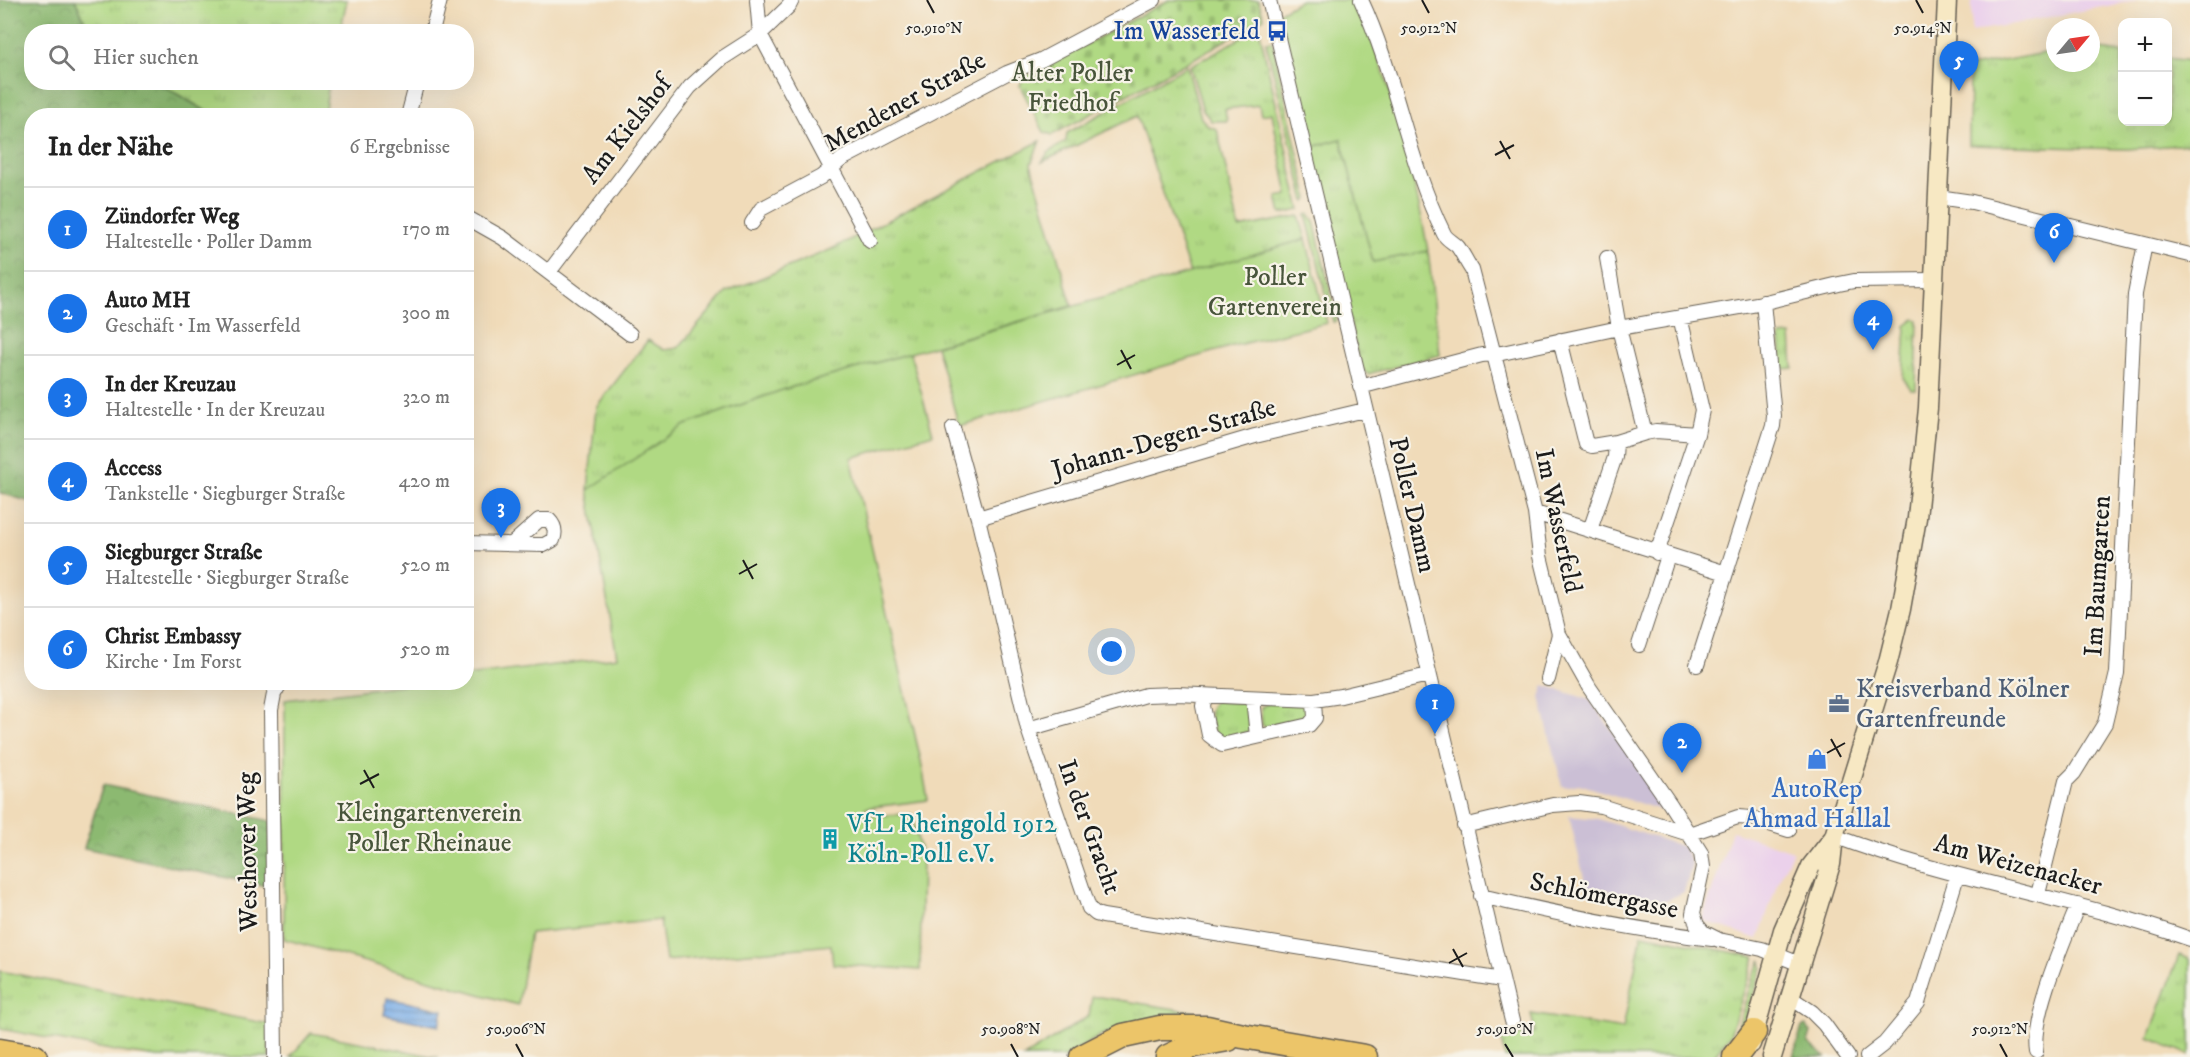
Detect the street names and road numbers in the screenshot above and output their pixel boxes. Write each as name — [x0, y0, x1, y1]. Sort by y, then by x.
street label: Mendener Straße — [818, 44, 992, 160]
street label: Am Kielshof — [575, 66, 682, 191]
street label: Johann-Degen-Straße — [1046, 391, 1280, 487]
street label: Poller Damm — [1380, 434, 1444, 576]
street label: Im Wasserfeld — [1527, 446, 1589, 596]
street label: Im Baumgarten — [2077, 494, 2119, 657]
street label: In der Gracht — [1049, 755, 1129, 899]
street label: Westhover Weg — [230, 771, 266, 933]
street label: Am Weizenacker — [1930, 827, 2106, 903]
street label: Schlömergasse — [1527, 865, 1681, 927]

